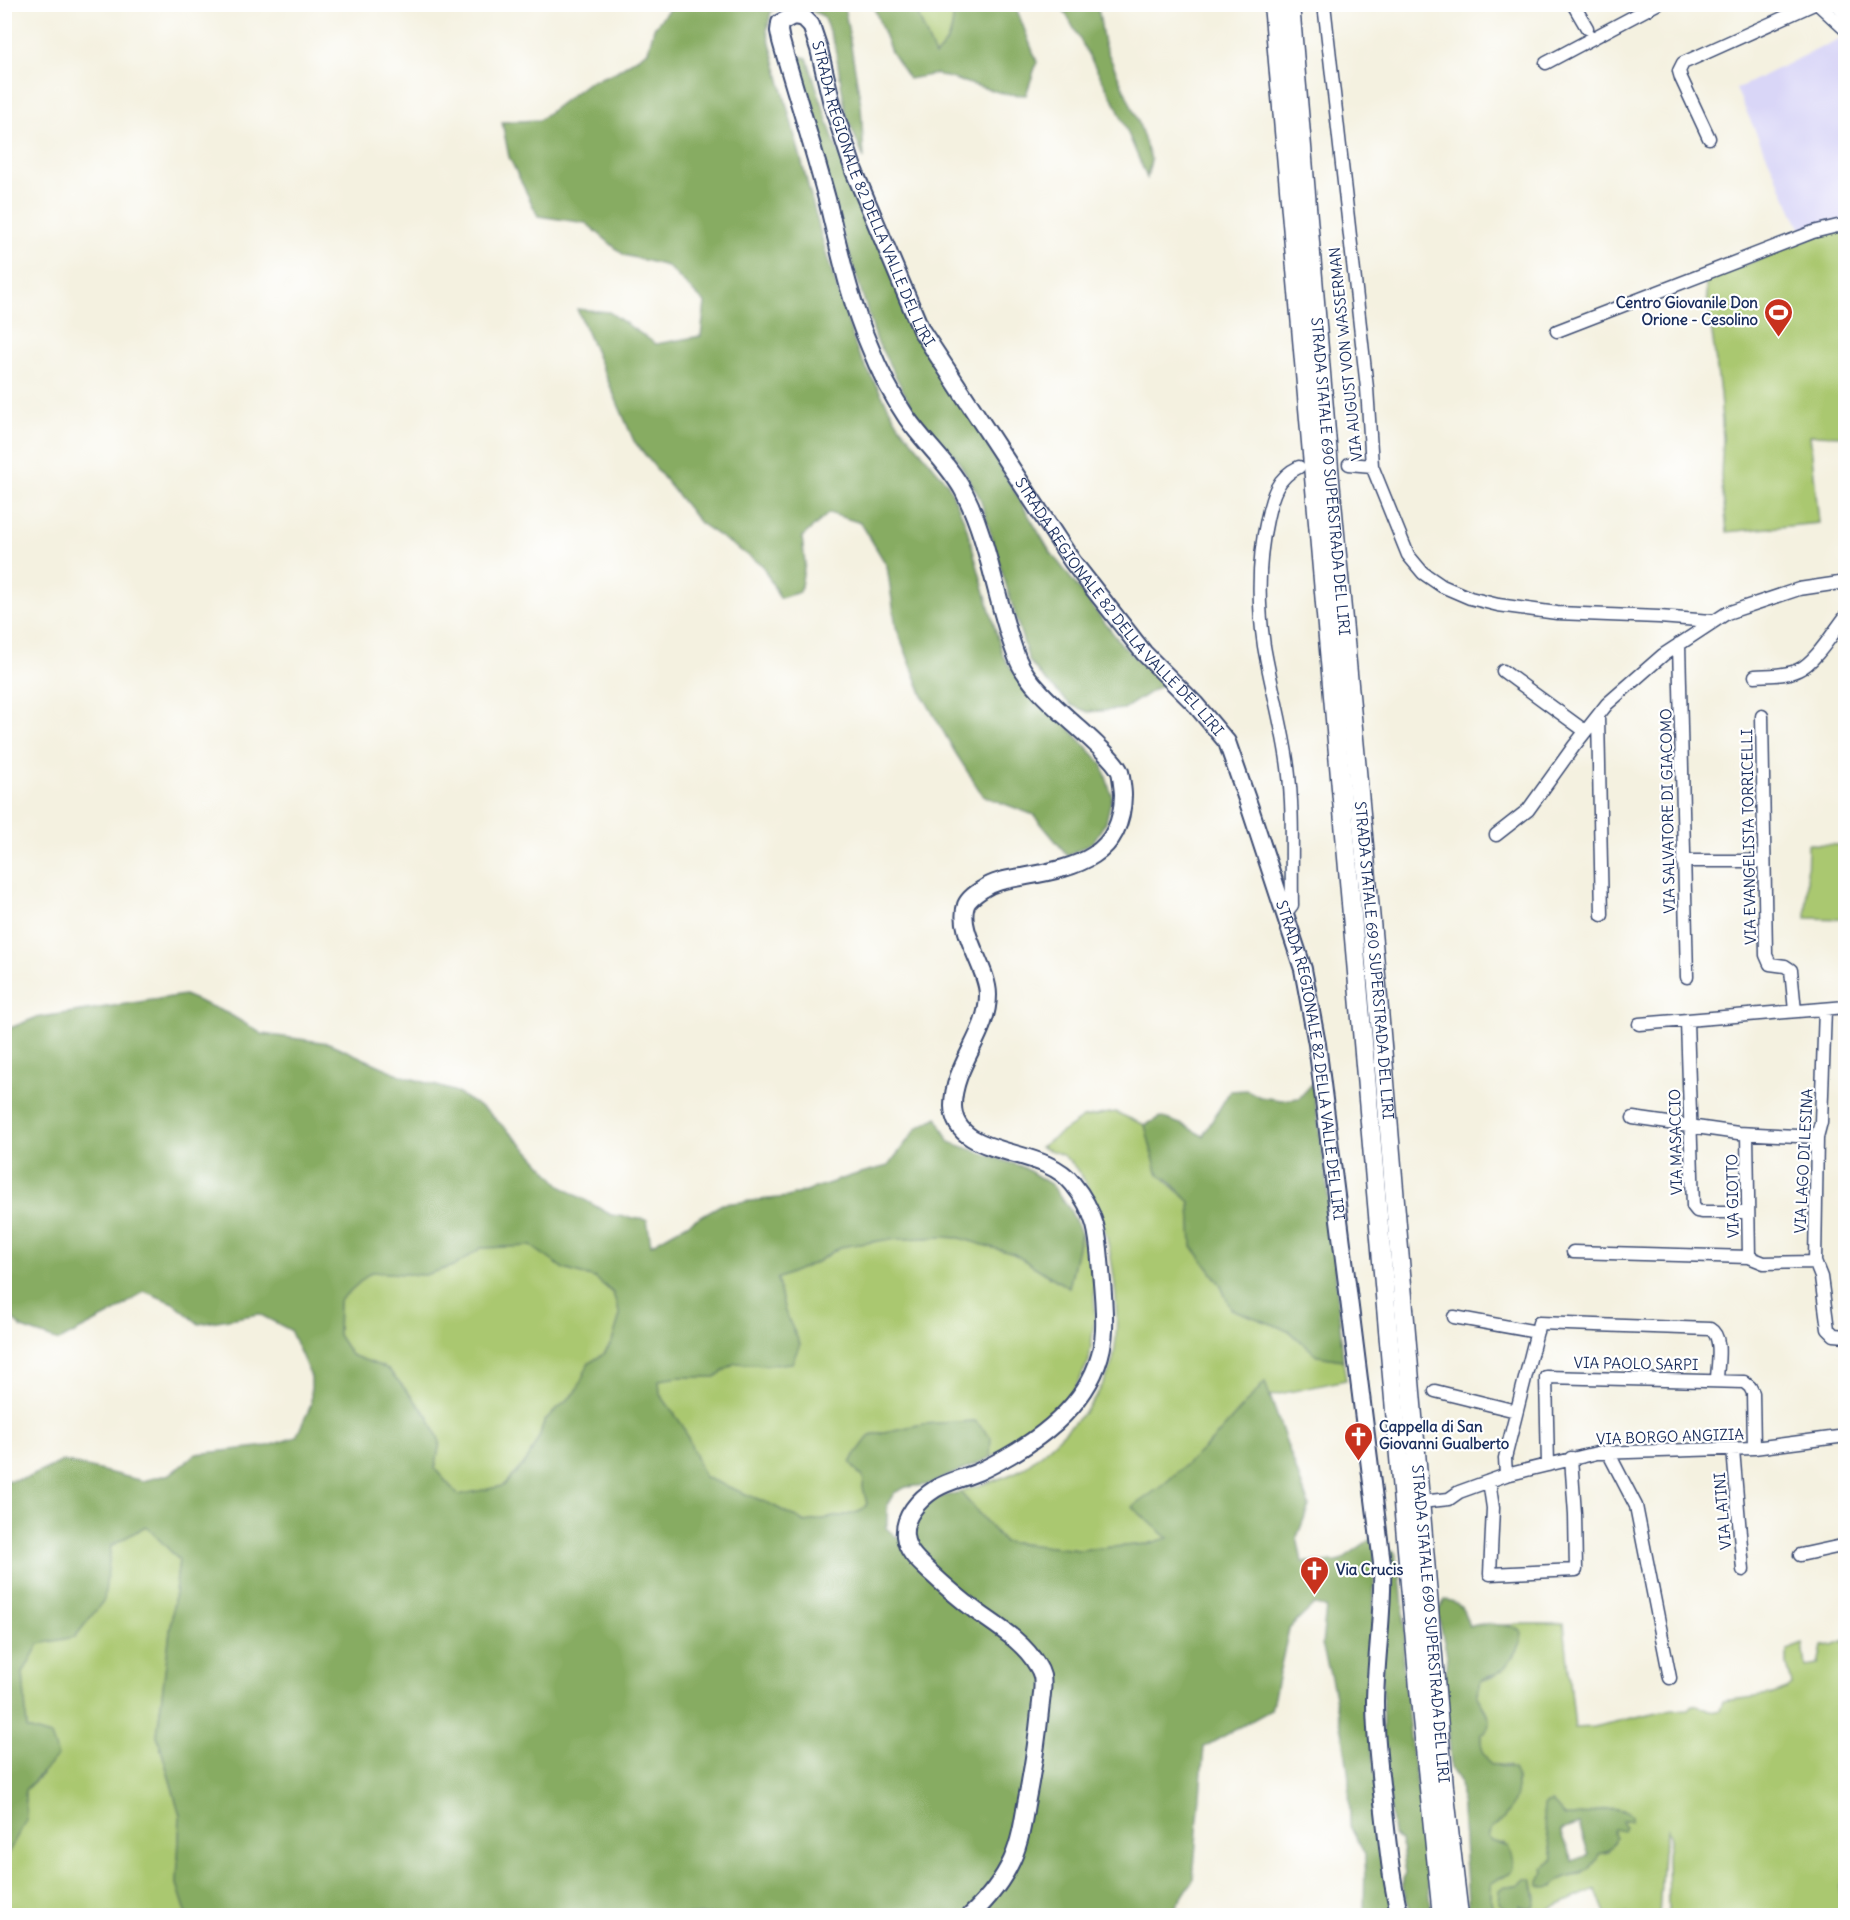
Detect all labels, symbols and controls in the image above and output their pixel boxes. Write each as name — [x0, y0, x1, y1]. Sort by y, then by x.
street label: STRADA REGIONALE 82 DELLA VALLE DEL LIRI — [808, 38, 939, 350]
street label: VIA AUGUST VON WASSERMAN — [1325, 246, 1366, 462]
place label: Centro Giovanile Don Orione - Cesolino — [1616, 293, 1759, 329]
sports icon: Centro Giovanile Don Orione - Cesolino — [1763, 296, 1795, 338]
street label: STRADA STATALE 690 SUPERSTRADA DEL LIRI — [1307, 316, 1354, 636]
street label: STRADA REGIONALE 82 DELLA VALLE DEL LIRI — [1011, 474, 1228, 740]
street label: VIA SALVATORE DI GIACOMO — [1656, 708, 1679, 914]
street label: VIA EVANGELISTA TORRICELLI — [1737, 729, 1760, 945]
street label: STRADA STATALE 690 SUPERSTRADA DEL LIRI — [1351, 800, 1398, 1120]
street label: STRADA REGIONALE 82 DELLA VALLE DEL LIRI — [1272, 898, 1349, 1221]
street label: VIA LAGO DI LESINA — [1790, 1088, 1817, 1234]
street label: VIA MASACCIO — [1665, 1089, 1686, 1195]
street label: VIA GIOTTO — [1722, 1154, 1743, 1238]
street label: VIA PAOLO SARPI — [1574, 1353, 1699, 1374]
place label: Cappella di San Giovanni Gualberto — [1379, 1417, 1510, 1453]
church icon: Cappella di San Giovanni Gualberto — [1342, 1420, 1374, 1462]
street label: VIA BORGO ANGIZIA — [1596, 1424, 1745, 1449]
street label: STRADA STATALE 690 SUPERSTRADA DEL LIRI — [1408, 1464, 1454, 1784]
street label: VIA LATINI — [1710, 1472, 1735, 1550]
church icon: Via Crucis — [1299, 1554, 1331, 1596]
place label: Via Crucis — [1336, 1560, 1403, 1579]

